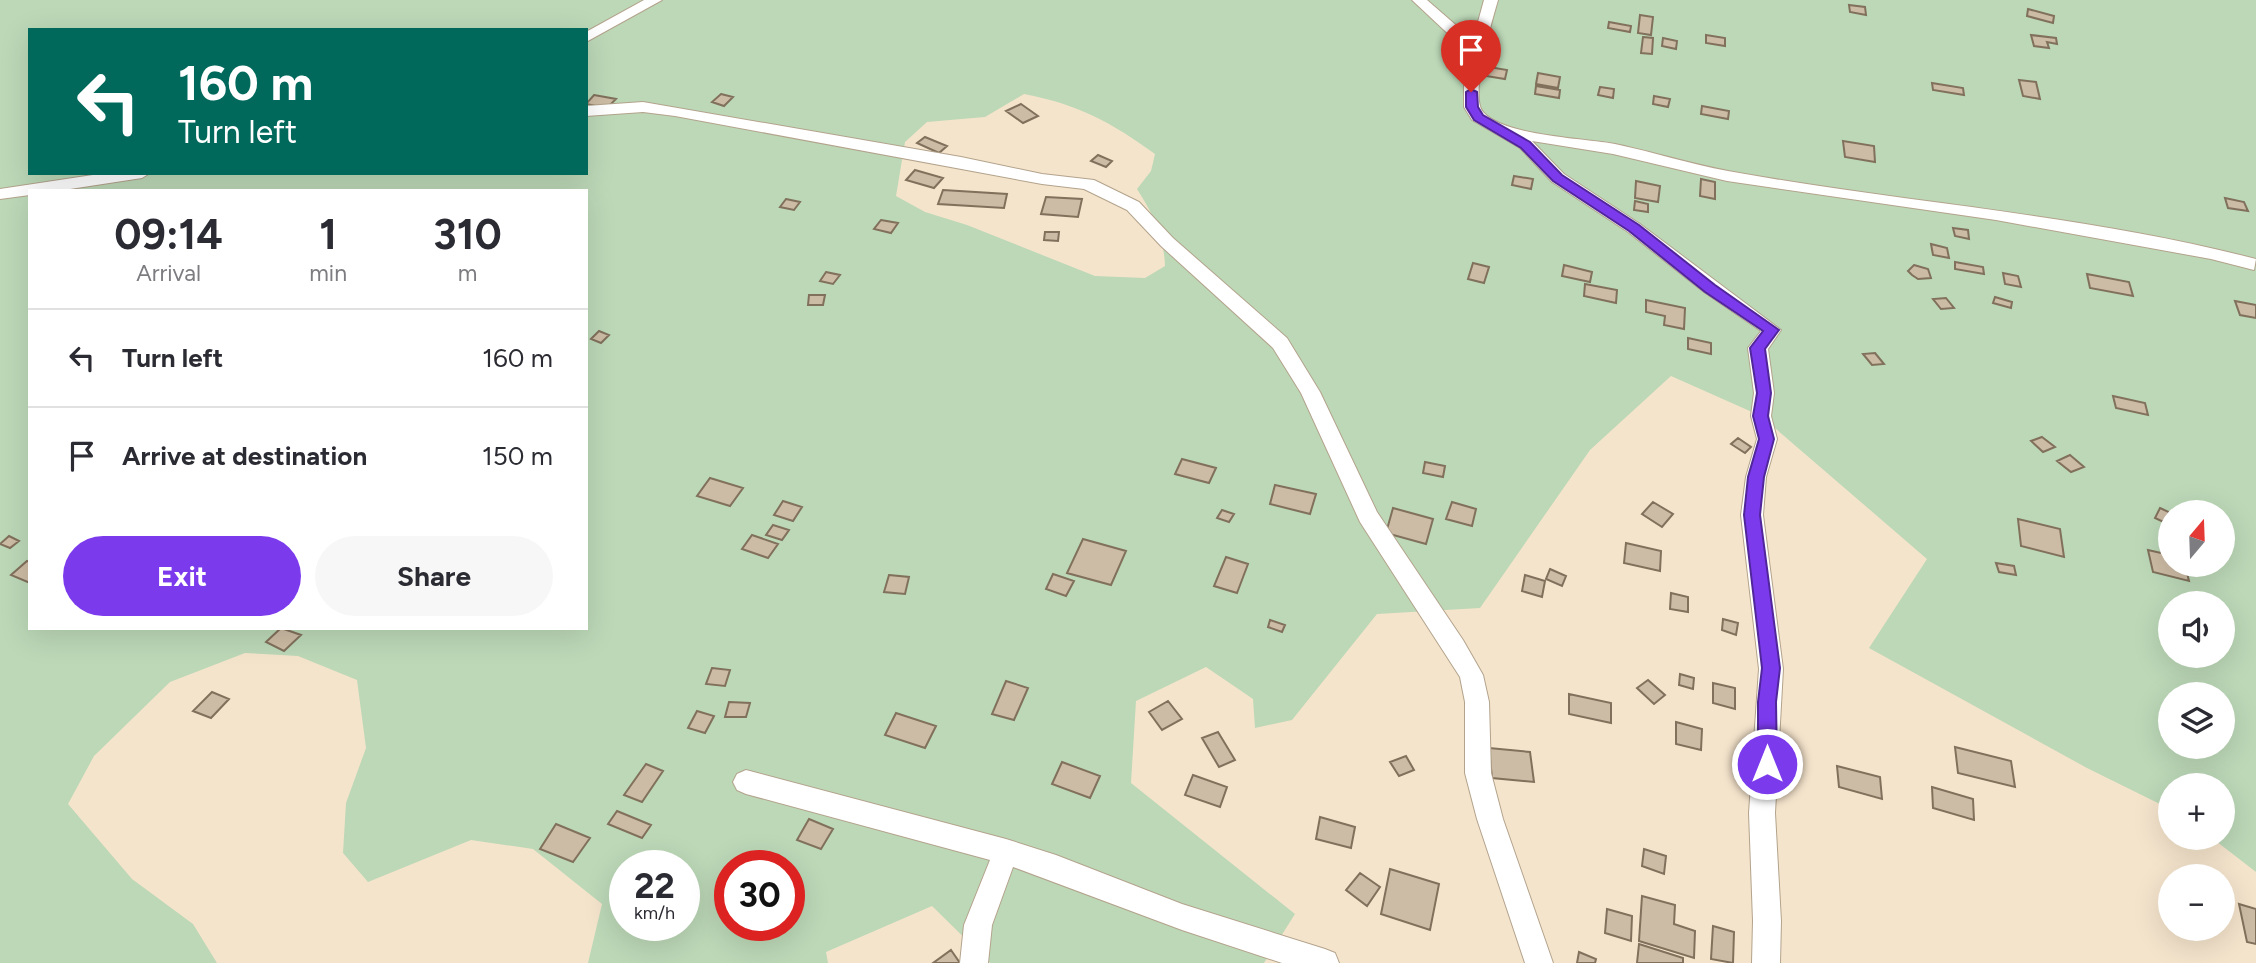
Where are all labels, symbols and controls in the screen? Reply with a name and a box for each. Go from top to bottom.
pin [1441,20,1501,92]
icon: arrive [1452,31,1490,69]
text: 160 m [178,53,313,112]
icon: left [63,56,154,147]
text: Turn left [178,113,297,151]
text: 09:14 [114,209,223,260]
text: 1 [319,209,337,260]
text: 310 [433,209,502,260]
text: Arrival [136,259,201,287]
text: min [309,259,347,287]
text: m [458,259,477,287]
icon: left [63,339,101,377]
text: Turn left [122,342,223,374]
text: 160 m [482,342,553,374]
icon: arrive [63,437,101,475]
text: Arrive at destination [122,440,367,472]
text: 150 m [482,440,553,472]
north arrow [2158,500,2235,578]
map controls [2158,500,2235,941]
button: Exit [63,536,301,616]
button: Share [315,536,553,616]
button: sound [2158,591,2235,668]
button: layers [2158,682,2235,759]
position arrow [1730,727,1804,801]
button: + [2158,773,2235,850]
speed limit sign: 30 [714,850,805,941]
button: − [2158,864,2235,941]
text: 22 [634,865,675,907]
text: km/h [634,902,675,924]

